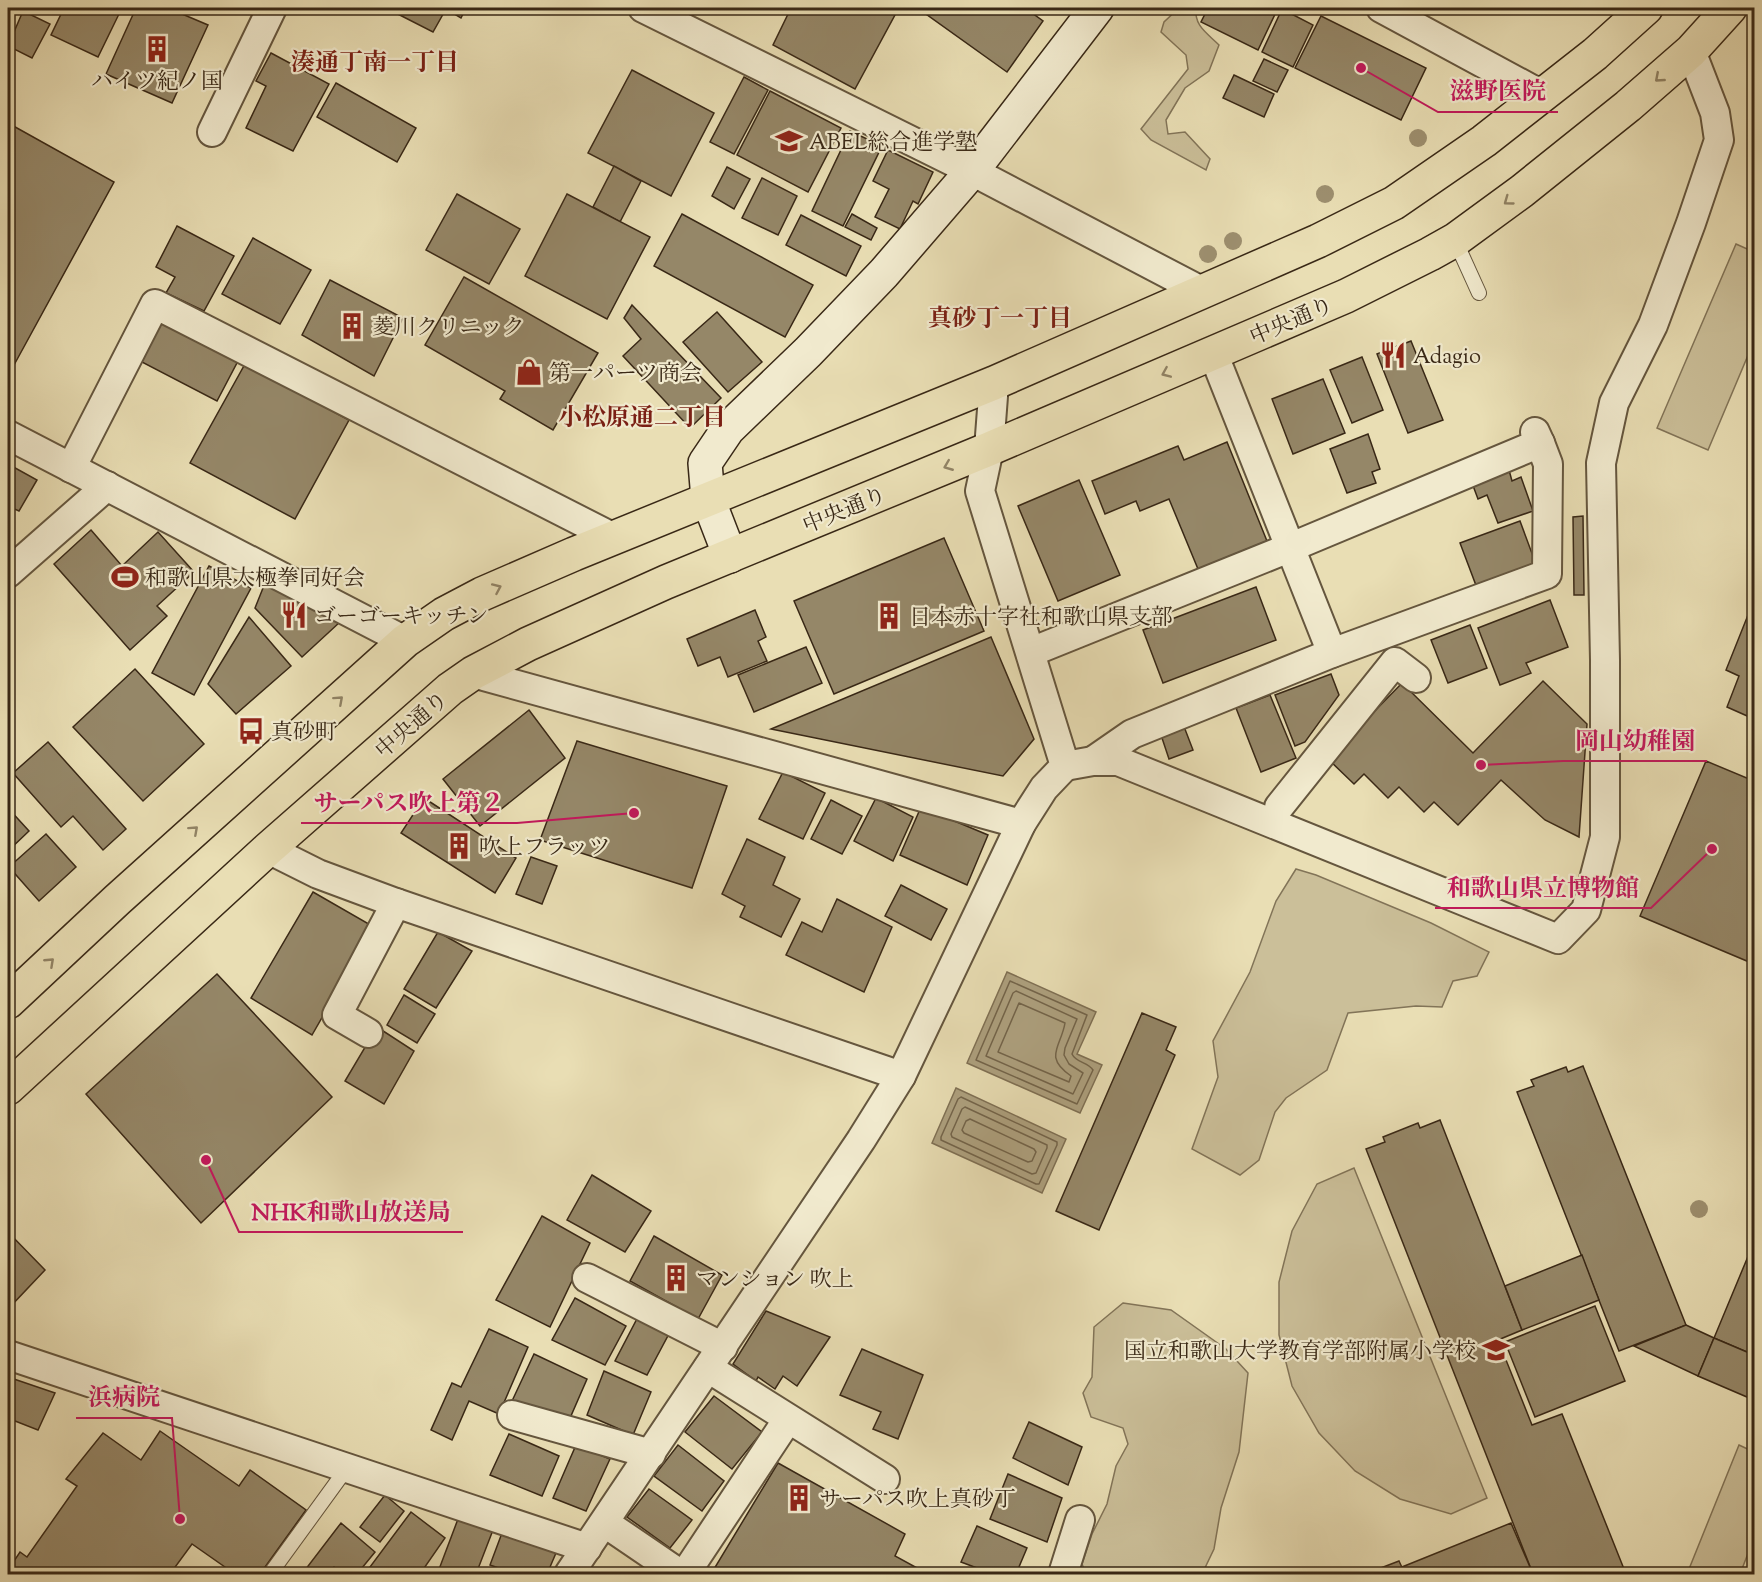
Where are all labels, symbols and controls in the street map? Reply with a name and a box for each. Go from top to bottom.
building icon: ハイツ紀ノ国 [142,34,172,64]
district label: 湊通丁南一丁目 [291,47,459,81]
place label: ハイツ紀ノ国 [91,67,223,99]
callout: 滋野医院 [1438,70,1558,112]
one-way arrow [1656,71,1666,82]
text: 滋野医院 [1450,76,1546,110]
school or university icon: ABEL総合進学塾 [774,126,804,156]
place label: ABEL総合進学塾 [809,128,977,160]
one-way arrow [1504,194,1515,205]
street label: 中央通り [1245,291,1339,355]
district label: 真砂丁一丁目 [928,303,1072,337]
building icon: 菱川クリニック [337,311,367,341]
place label: 菱川クリニック [372,313,525,345]
restaurant icon: Adagio [1378,340,1408,370]
place label: Adagio [1413,342,1481,374]
shop icon: 第一パーツ商会 [514,357,544,387]
place label: 第一パーツ商会 [549,359,702,391]
one-way arrow [1161,366,1172,378]
district label: 小松原通二丁目 [558,402,726,436]
one-way arrow [943,459,954,471]
street label: 中央通り [798,480,892,543]
sports icon: 和歌山県太極拳同好会 [110,562,140,592]
place label: 和歌山県太極拳同好会 [145,564,365,596]
one-way arrow [491,583,502,595]
restaurant icon: ゴーゴーキッチン [279,600,309,630]
building icon: 日本赤十字社和歌山県支部 [874,601,904,631]
place label: ゴーゴーキッチン [314,602,488,634]
place label: 日本赤十字社和歌山県支部 [909,603,1173,635]
street label: 中央通り [369,685,457,767]
one-way arrow [333,696,343,707]
bus stop icon: 真砂町 [236,716,266,746]
place label: 真砂町 [271,718,337,750]
callout: 岡山幼稚園 [1563,719,1707,761]
text: 岡山幼稚園 [1575,726,1695,760]
callout: サーパス吹上第２ [301,781,517,823]
text: サーパス吹上第２ [314,788,504,822]
one-way arrow [188,826,198,837]
building icon: 吹上フラッツ [444,831,474,861]
place label: 吹上フラッツ [479,833,611,865]
callout: 和歌山県立博物館 [1435,866,1651,908]
text: 和歌山県立博物館 [1447,873,1639,907]
one-way arrow [44,958,54,969]
callout: NHK和歌山放送局 [239,1190,463,1232]
text: NHK和歌山放送局 [251,1197,451,1231]
building icon: マンション 吹上 [661,1263,691,1293]
place label: マンション 吹上 [696,1265,854,1297]
school or university icon: 国立和歌山大学教育学部附属小学校 [1481,1335,1511,1365]
place label: 国立和歌山大学教育学部附属小学校 [1124,1337,1476,1369]
callout: 浜病院 [76,1376,172,1418]
text: 浜病院 [88,1382,160,1416]
building icon: サーパス吹上真砂丁 [784,1483,814,1513]
place label: サーパス吹上真砂丁 [819,1485,1016,1517]

